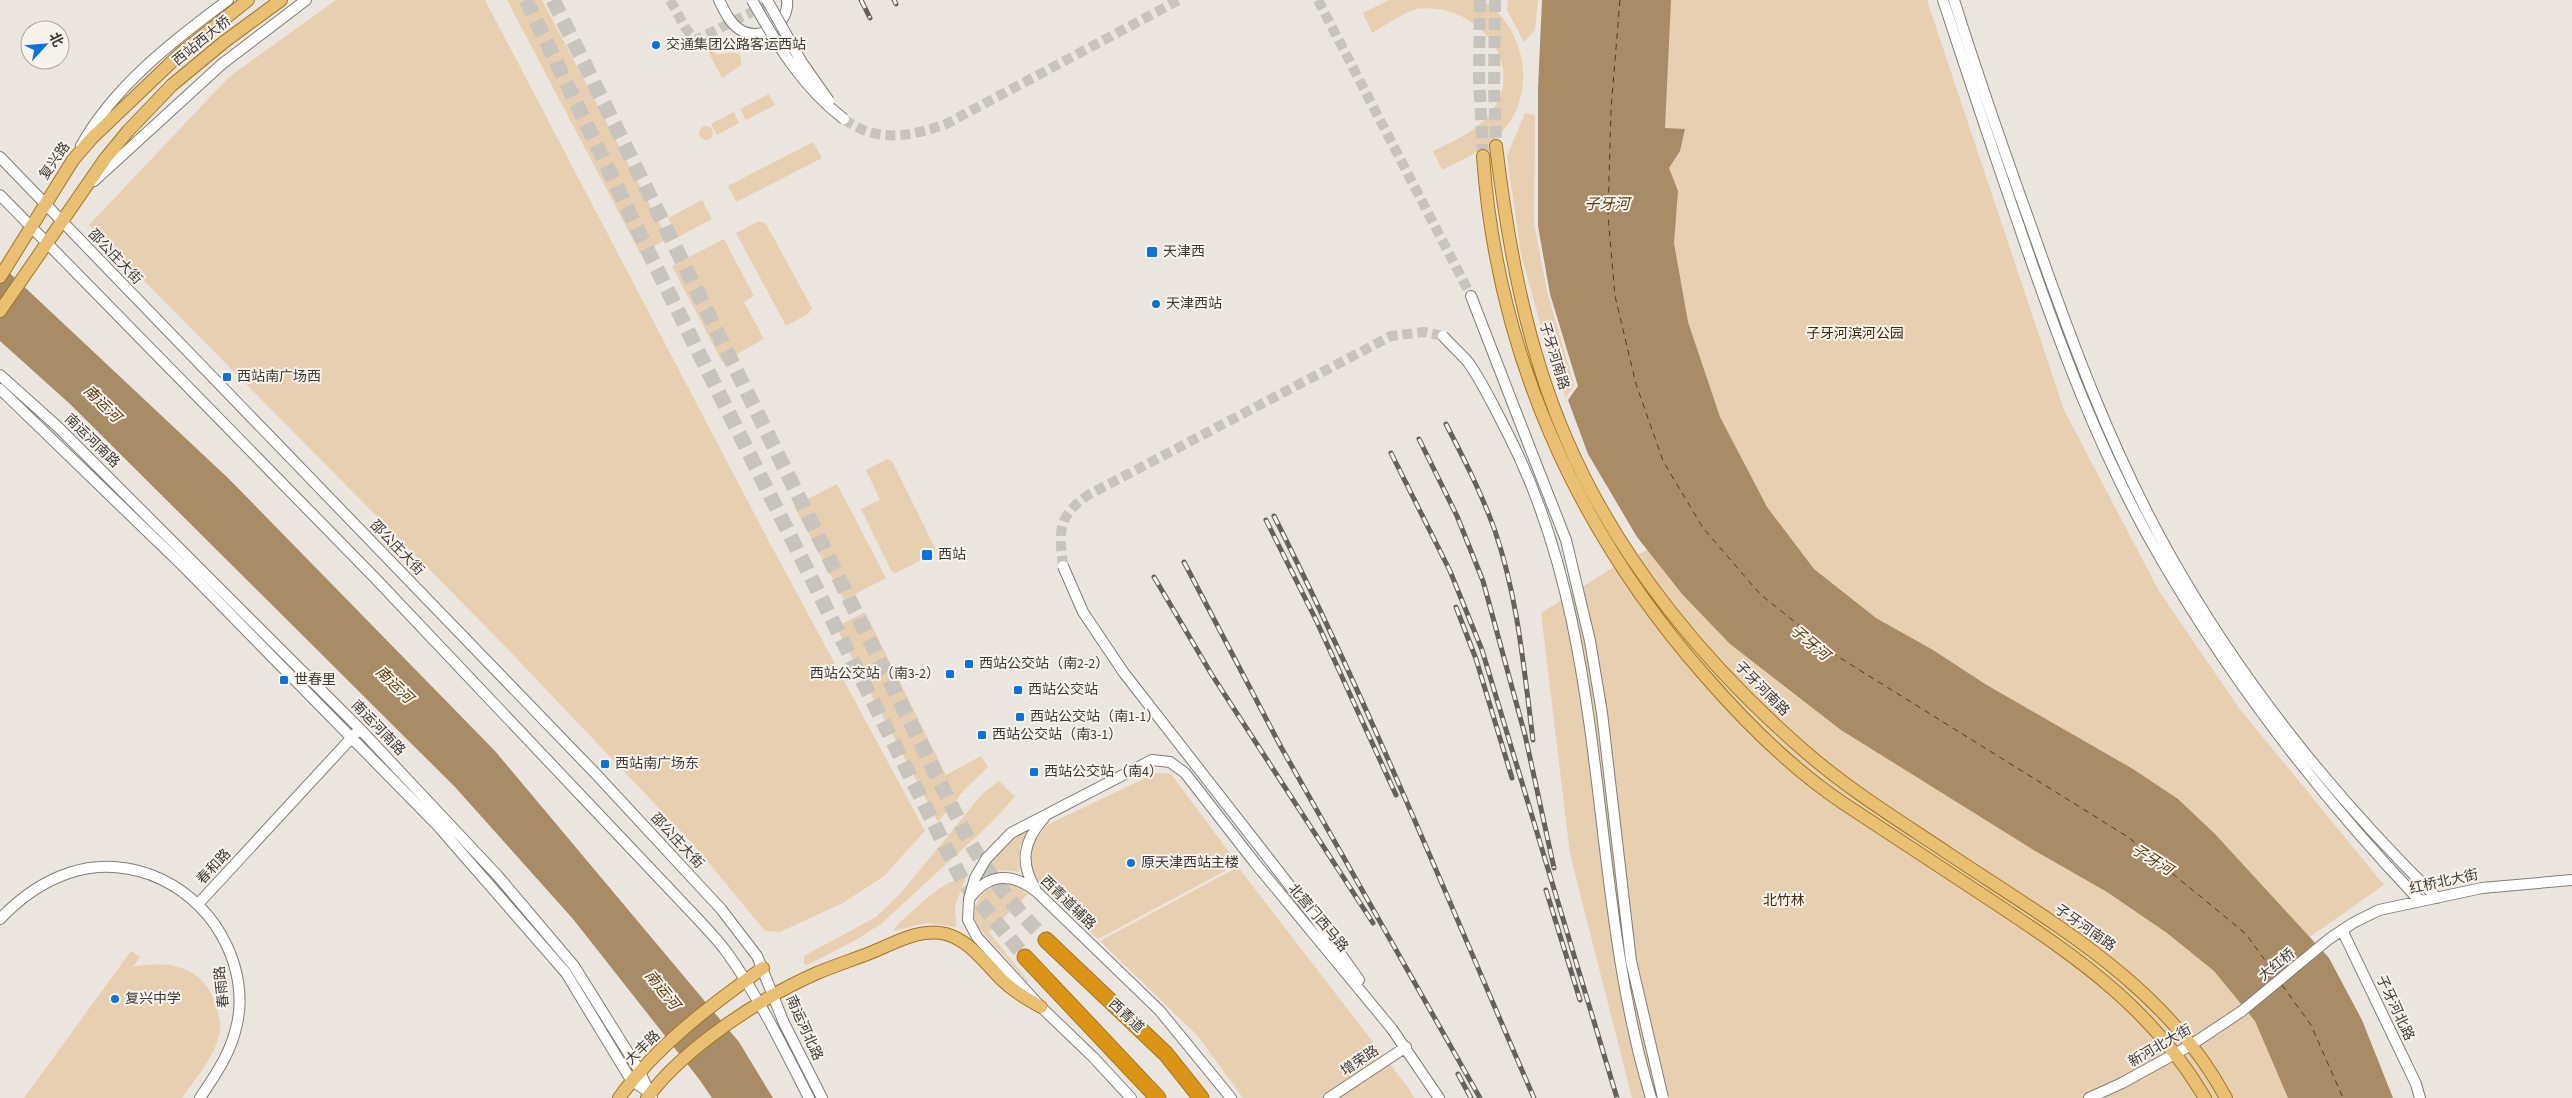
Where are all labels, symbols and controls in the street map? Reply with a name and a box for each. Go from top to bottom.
street label: 西站西大桥 [169,11,235,71]
north arrow [20,20,70,70]
text: 北 [44,29,68,50]
place label: 交通集团公路客运西站 [666,35,806,55]
marker: 交通集团公路客运西站 [650,39,662,51]
street label: 复兴路 [35,138,75,184]
water label: 子牙河 [1584,194,1632,215]
street label: 邵公庄大街 [83,225,147,289]
place label: 天津西 [1163,242,1205,262]
marker: 天津西 [1145,245,1159,259]
place label: 天津西站 [1166,294,1222,314]
marker: 天津西站 [1150,298,1162,310]
street label: 子牙河南路 [1534,320,1574,392]
park label: 子牙河滨河公园 [1806,324,1904,344]
place label: 西站南广场西 [237,367,321,387]
marker: 西站南广场西 [221,371,233,383]
water label: 南运河 [79,381,128,429]
street label: 南运河南路 [60,409,124,473]
street label: 邵公庄大街 [365,516,429,580]
place label: 西站 [938,545,966,565]
marker: 西站 [920,548,934,562]
water label: 子牙河 [1786,620,1836,667]
place label: 西站公交站（南2-2） [979,654,1109,674]
street label: 子牙河南路 [1730,657,1794,721]
marker: 西站公交站（南2-2） [963,658,975,670]
water label: 南运河 [371,662,420,710]
place label: 西站公交站（南3-2） [810,664,940,684]
marker: 西站公交站（南3-2） [944,668,956,680]
place label: 世春里 [294,670,336,690]
marker: 世春里 [278,674,290,686]
place label: 西站公交站 [1028,680,1098,700]
marker: 西站公交站 [1012,684,1024,696]
street label: 南运河南路 [346,696,410,760]
place label: 西站公交站（南1-1） [1030,707,1160,727]
marker: 西站公交站（南1-1） [1014,711,1026,723]
place label: 西站公交站（南3-1） [992,725,1122,745]
marker: 西站公交站（南3-1） [976,729,988,741]
place label: 西站南广场东 [615,754,699,774]
marker: 西站南广场东 [599,758,611,770]
place label: 西站公交站（南4） [1044,762,1163,782]
marker: 西站公交站（南4） [1028,766,1040,778]
street label: 邵公庄大街 [646,809,708,873]
water label: 子牙河 [2127,839,2179,882]
street label: 春和路 [192,845,236,889]
place label: 原天津西站主楼 [1141,853,1239,873]
marker: 原天津西站主楼 [1125,857,1137,869]
street label: 红桥北大街 [2408,865,2480,899]
street label: 西青道辅路 [1036,871,1100,935]
street label: 北营门西马路 [1283,879,1353,957]
park label: 北竹林 [1763,891,1805,911]
street label: 子牙河南路 [2051,900,2119,956]
street label: 大红桥 [2254,944,2300,986]
street label: 春雨路 [210,965,234,1009]
water label: 南运河 [640,966,686,1016]
street label: 子牙河北路 [2371,972,2419,1044]
place label: 复兴中学 [125,989,181,1009]
street label: 南运河北路 [781,992,827,1064]
marker: 复兴中学 [109,993,121,1005]
street label: 西青道 [1104,994,1148,1038]
street label: 新河北大街 [2125,1020,2195,1072]
street label: 大丰路 [621,1026,665,1070]
street label: 增荣路 [1337,1041,1383,1081]

